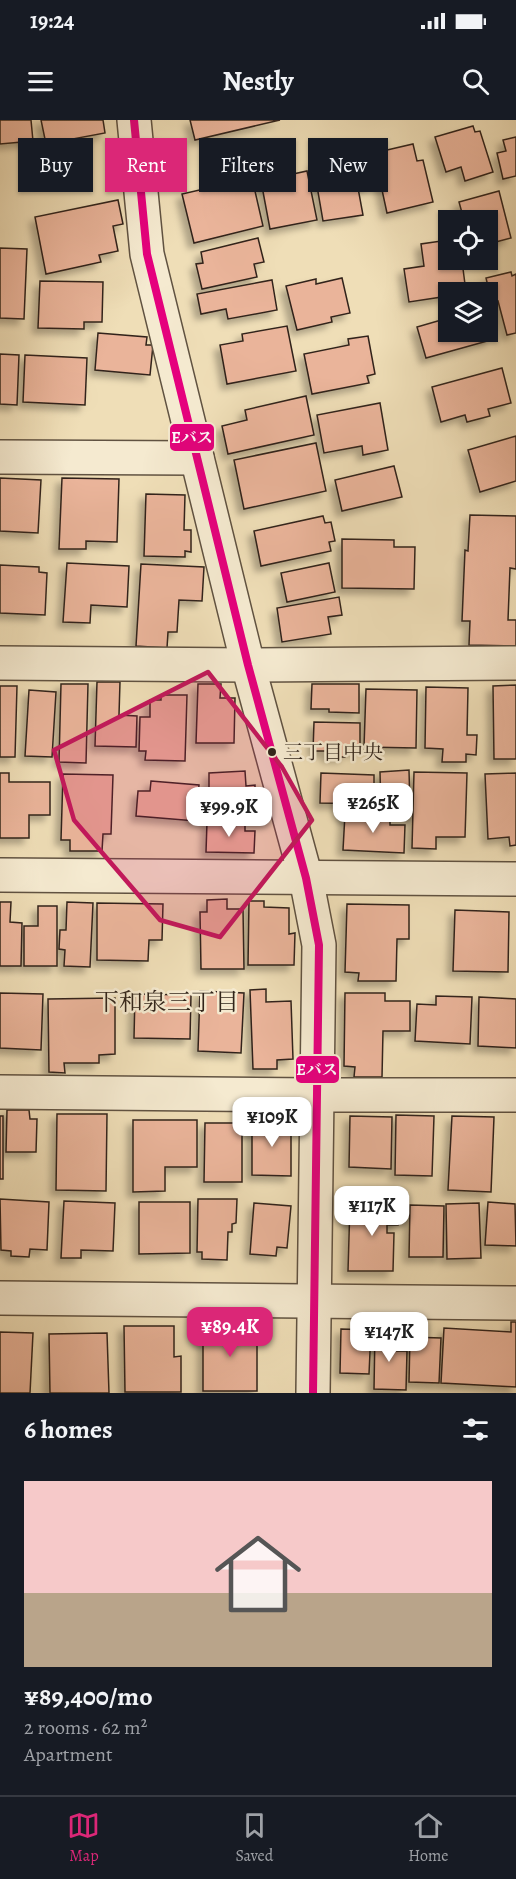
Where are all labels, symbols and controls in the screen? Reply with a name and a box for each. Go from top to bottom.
text: 19:24 [30,6,74,36]
text: Nestly [222,63,294,99]
icon: menu [24,65,57,98]
icon: search [459,65,492,98]
chip: Buy [18,138,93,192]
chip: Rent [105,138,187,192]
chip: Filters [199,138,296,192]
chip: New [308,138,388,192]
map controls [438,210,498,342]
button: locate [438,210,498,270]
button: layers [438,282,498,342]
line badge: Eバス [169,423,215,452]
text: Eバス [171,427,213,449]
place label: 三丁目中央 [283,739,383,766]
marker: 三丁目中央 [266,746,278,758]
pin: ¥265K [331,783,415,834]
pin: ¥99.9K [180,787,278,838]
text: ¥265K [347,789,399,816]
text: ¥99.9K [200,793,258,820]
district label: 下和泉三丁目 [95,986,239,1018]
line badge: Eバス [295,1055,340,1084]
text: Eバス [296,1059,338,1081]
pin: ¥109K [230,1097,314,1148]
text: ¥109K [246,1103,298,1130]
pin: ¥117K [330,1186,414,1237]
text: ¥117K [348,1192,396,1219]
pin: ¥89.4K [181,1307,279,1358]
pin: ¥147K [347,1312,431,1363]
text: ¥89.4K [201,1313,259,1340]
text: ¥147K [364,1318,414,1345]
text: 6 homes [24,1412,113,1447]
icon: filters [459,1413,492,1446]
icon: home [204,1520,312,1628]
text: ¥89,400/mo [24,1679,153,1714]
text: 2 rooms · 62 m² [24,1714,147,1741]
text: Apartment [24,1741,113,1768]
tab: Map [67,1809,100,1867]
tab: Saved [235,1809,273,1867]
tab: Home [408,1809,449,1867]

